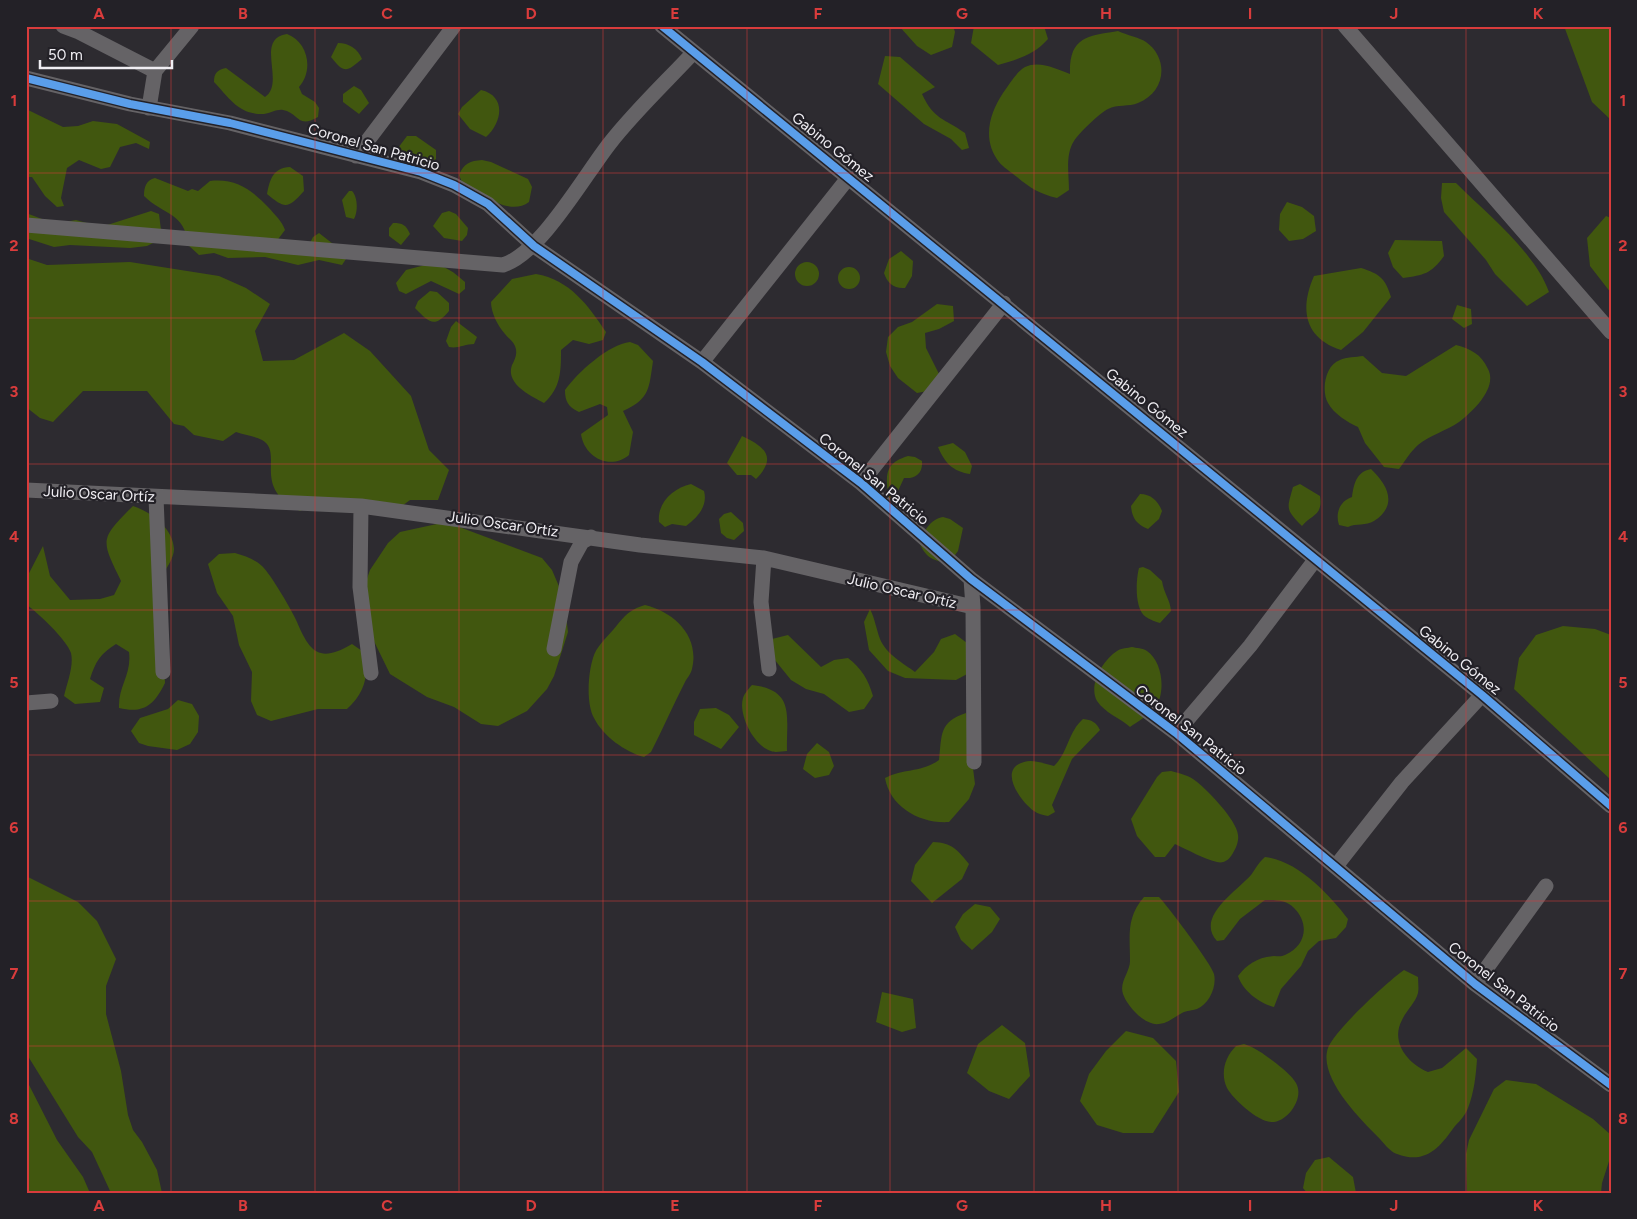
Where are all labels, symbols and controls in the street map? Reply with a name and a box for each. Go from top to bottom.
text: A [93,4,105,23]
text: B [238,4,248,23]
text: C [381,4,393,23]
text: D [525,4,537,23]
text: E [670,4,680,23]
text: F [814,4,823,23]
text: G [956,4,968,23]
text: H [1100,4,1112,23]
text: I [1248,4,1252,23]
text: J [1390,4,1398,23]
text: K [1533,4,1544,23]
scale bar [40,38,172,70]
text: 50 m [48,46,83,64]
text: 1 [11,91,17,110]
text: 1 [1620,91,1626,110]
street label: Gabino Gómez [788,108,878,186]
street label: Coronel San Patricio [306,120,442,175]
text: 2 [9,236,19,255]
text: 2 [1618,236,1628,255]
street label: Gabino Gómez [1102,364,1192,442]
text: 3 [10,382,19,401]
text: 3 [1619,382,1628,401]
street label: Coronel San Patricio [815,429,933,529]
street label: Julio Oscar Ortíz [43,482,155,506]
street label: Julio Oscar Ortíz [446,507,560,541]
text: 4 [9,527,19,546]
text: 4 [1618,527,1628,546]
street label: Julio Oscar Ortíz [846,570,958,612]
street label: Gabino Gómez [1415,621,1505,699]
text: 5 [9,673,19,692]
text: 5 [1618,673,1628,692]
street label: Coronel San Patricio [1132,681,1251,779]
text: 6 [9,818,19,837]
text: 6 [1618,818,1628,837]
street label: Coronel San Patricio [1445,938,1564,1036]
text: 7 [10,964,19,983]
text: 7 [1619,964,1628,983]
text: 8 [9,1109,19,1128]
text: 8 [1618,1109,1628,1128]
text: A [93,1196,105,1215]
text: B [238,1196,248,1215]
text: C [381,1196,393,1215]
text: D [525,1196,537,1215]
text: E [670,1196,680,1215]
text: F [814,1196,823,1215]
text: G [956,1196,968,1215]
text: H [1100,1196,1112,1215]
text: I [1248,1196,1252,1215]
text: J [1390,1196,1398,1215]
text: K [1533,1196,1544,1215]

